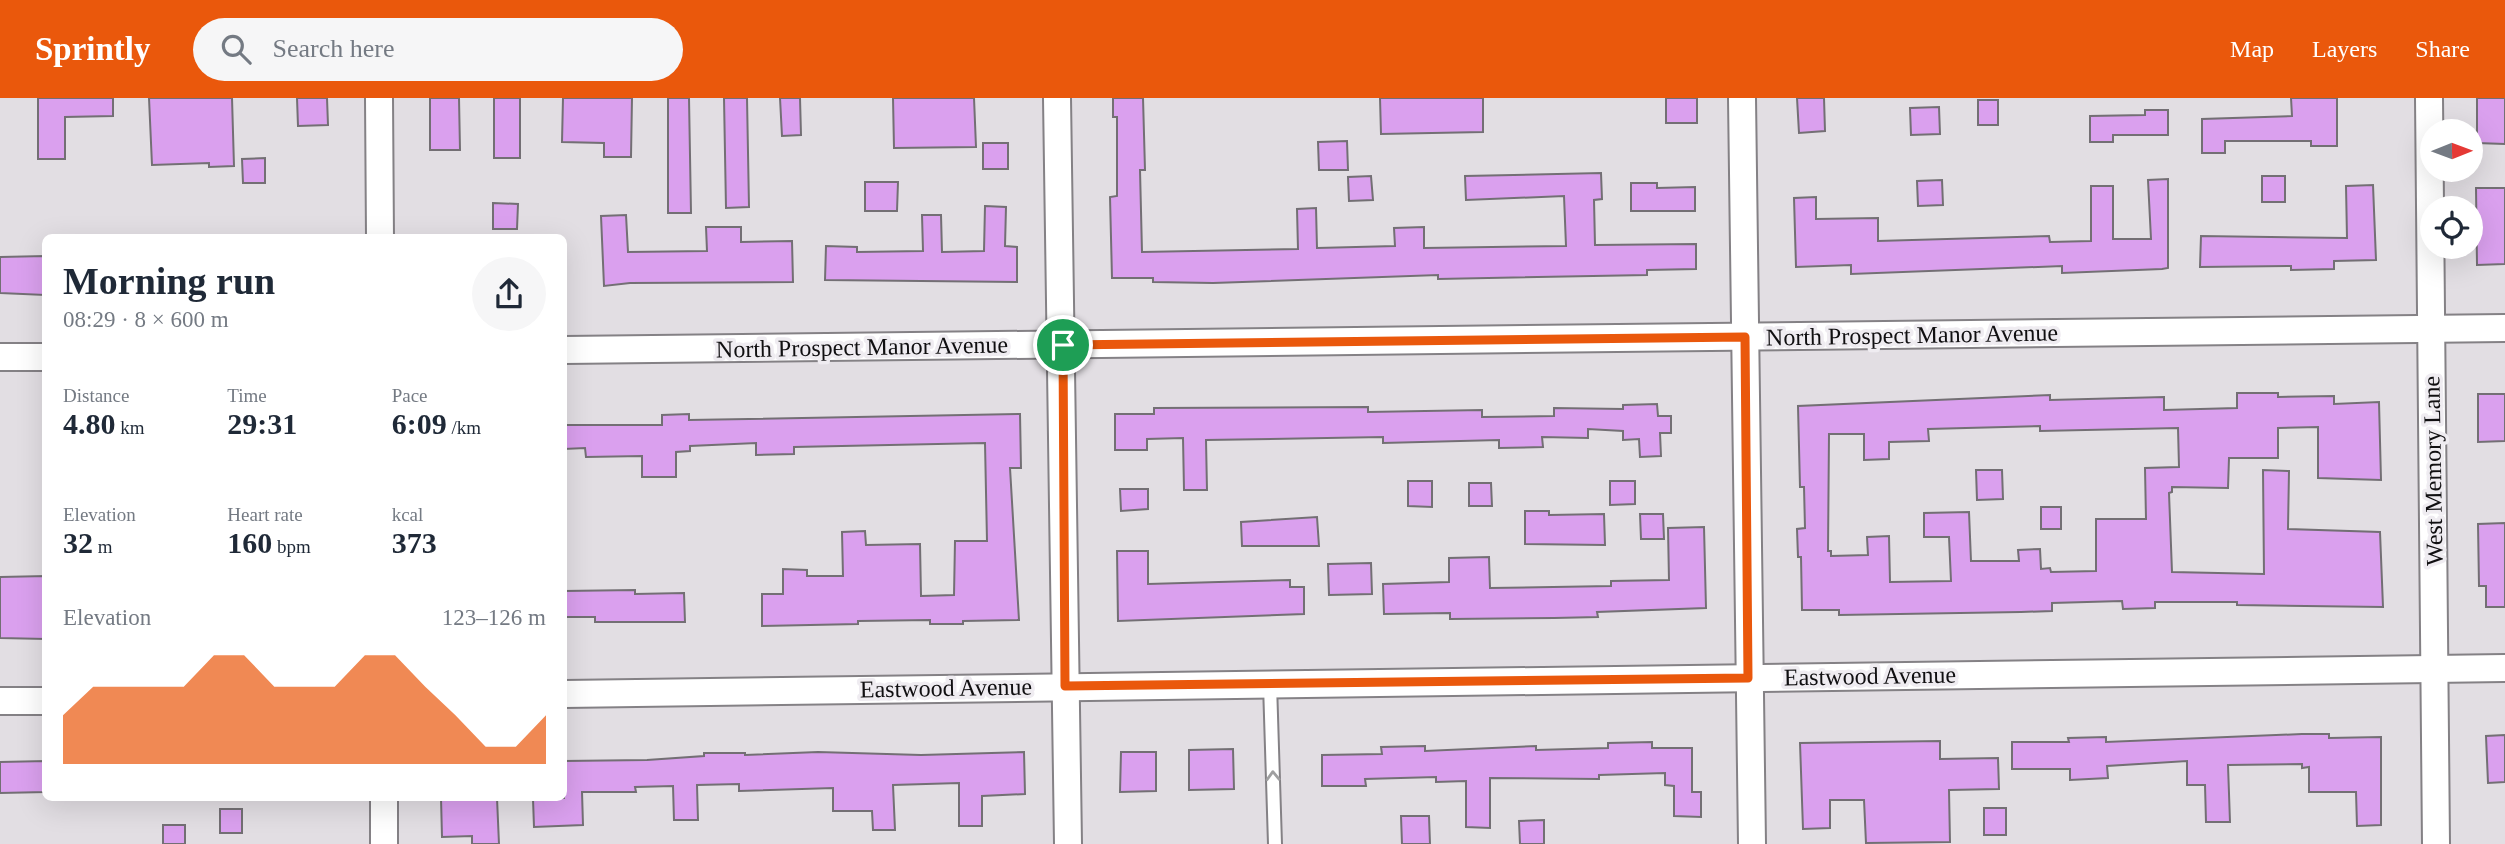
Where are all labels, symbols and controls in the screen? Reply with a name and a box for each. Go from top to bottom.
search box [193,18,683,81]
icon: search [217,30,255,68]
text: Sprintly [35,31,151,67]
text: Search here [273,34,395,63]
text: Map [2230,36,2274,62]
text: Layers [2312,36,2377,62]
text: Share [2415,36,2470,62]
north arrow [2420,119,2483,182]
map controls [2420,119,2483,259]
button: locate [2420,196,2483,259]
button: share [472,257,546,331]
text: Morning run [63,260,275,302]
text: 08:29 · 8 × 600 m [63,307,229,332]
pin [1033,315,1093,375]
street label: North Prospect Manor Avenue [1766,319,2058,351]
icon: arrive [1044,326,1082,364]
street label: North Prospect Manor Avenue [716,331,1008,363]
street label: West Memory Lane [2418,376,2448,566]
text: Distance [63,385,129,406]
text: Time [227,385,267,406]
text: Pace [392,385,428,406]
text: 4.80 [63,407,116,440]
text: 29:31 [227,407,297,440]
text: 6:09 [392,407,447,440]
text: km [116,417,145,438]
text: /km [447,417,481,438]
text: Elevation [63,504,136,525]
text: Heart rate [227,504,303,525]
text: kcal [392,504,423,525]
text: 32 [63,526,93,559]
text: 160 [227,526,272,559]
text: 373 [392,526,437,559]
text: m [93,536,113,557]
text: bpm [272,536,311,557]
text: Elevation [63,605,151,630]
text: 123–126 m [442,605,546,630]
street label: Eastwood Avenue [1784,661,1956,691]
street label: Eastwood Avenue [860,673,1032,703]
one-way arrow [1265,770,1280,781]

